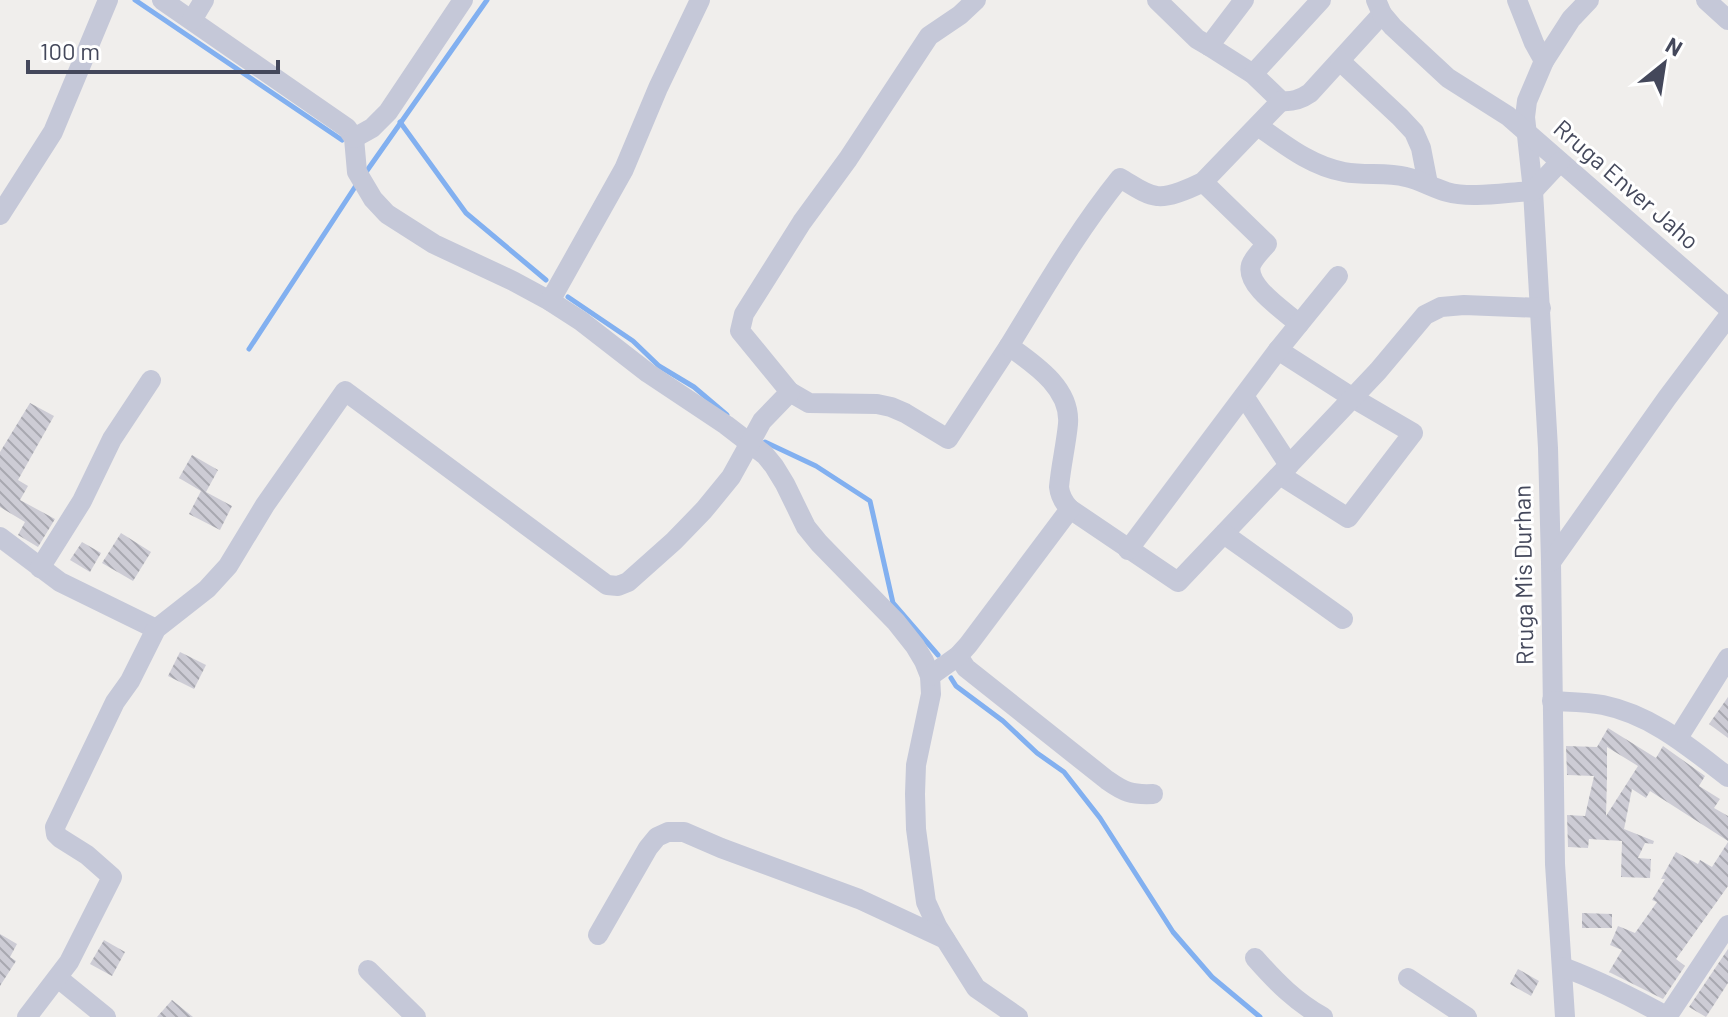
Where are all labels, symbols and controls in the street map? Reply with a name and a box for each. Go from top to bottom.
scale bar [28,24,278,74]
north arrow [1624,24,1704,104]
text: N [1662,31,1687,61]
text: 100 m [40,36,100,65]
street label: Rruga Enver Jaho [1549,113,1705,255]
street label: Rruga Mis Durhan [1506,485,1539,665]

